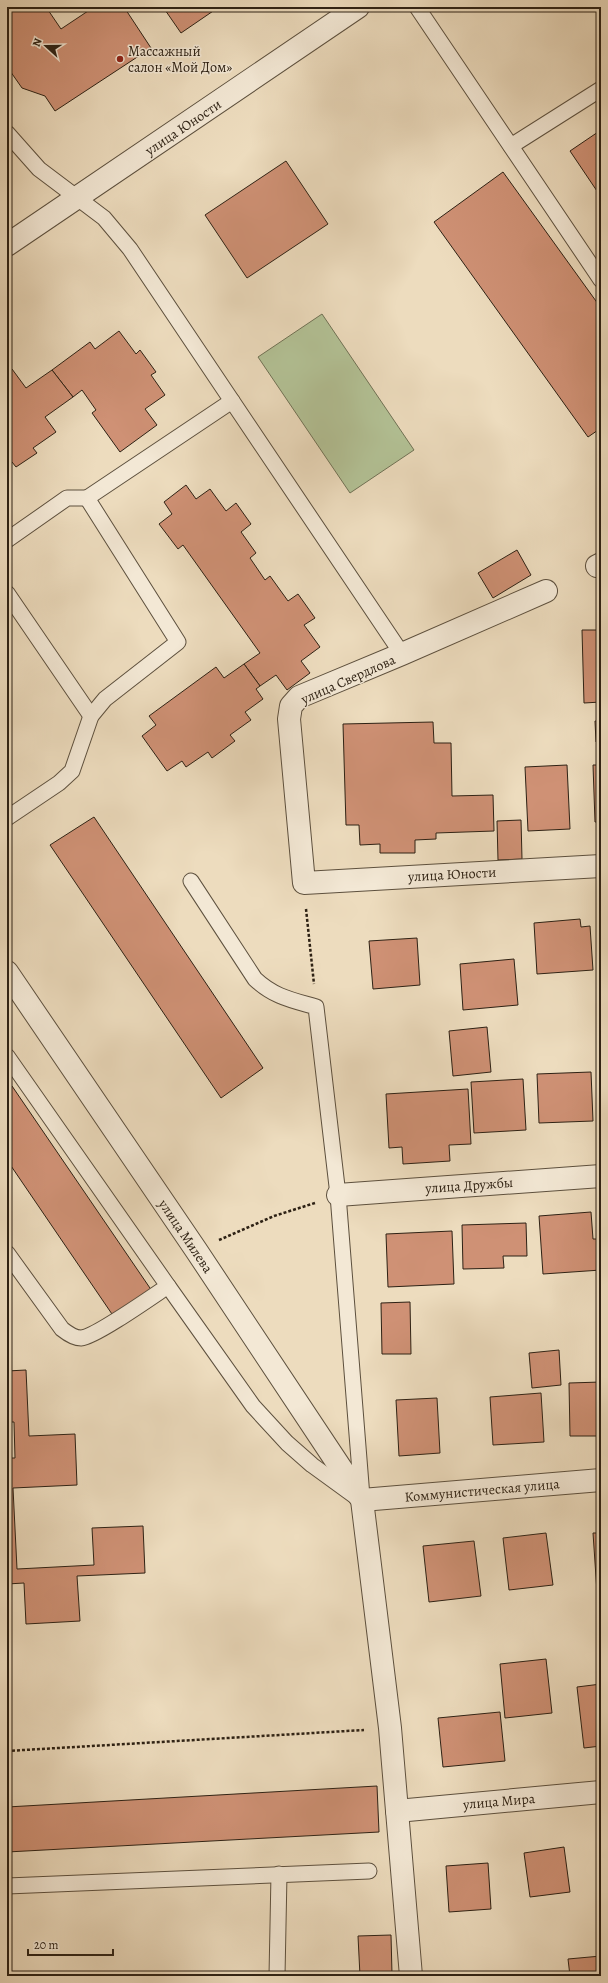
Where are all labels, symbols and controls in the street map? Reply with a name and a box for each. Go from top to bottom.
north arrow [26,26,66,66]
text: N [29,36,46,49]
place label: Массажный салон «Мой Дом» [128,42,232,77]
marker: Массажный салон «Мой Дом» [115,54,125,64]
street label: улица Юности [141,95,225,161]
street label: улица Свердлова [297,650,399,709]
street label: улица Юности [406,863,497,886]
street label: улица Дружбы [423,1173,514,1198]
street label: улица Милева [153,1195,217,1277]
street label: Коммунистическая улица [404,1474,561,1507]
street label: улица Мира [461,1789,536,1814]
scale bar [28,1931,113,1957]
text: 20 m [34,1937,58,1953]

